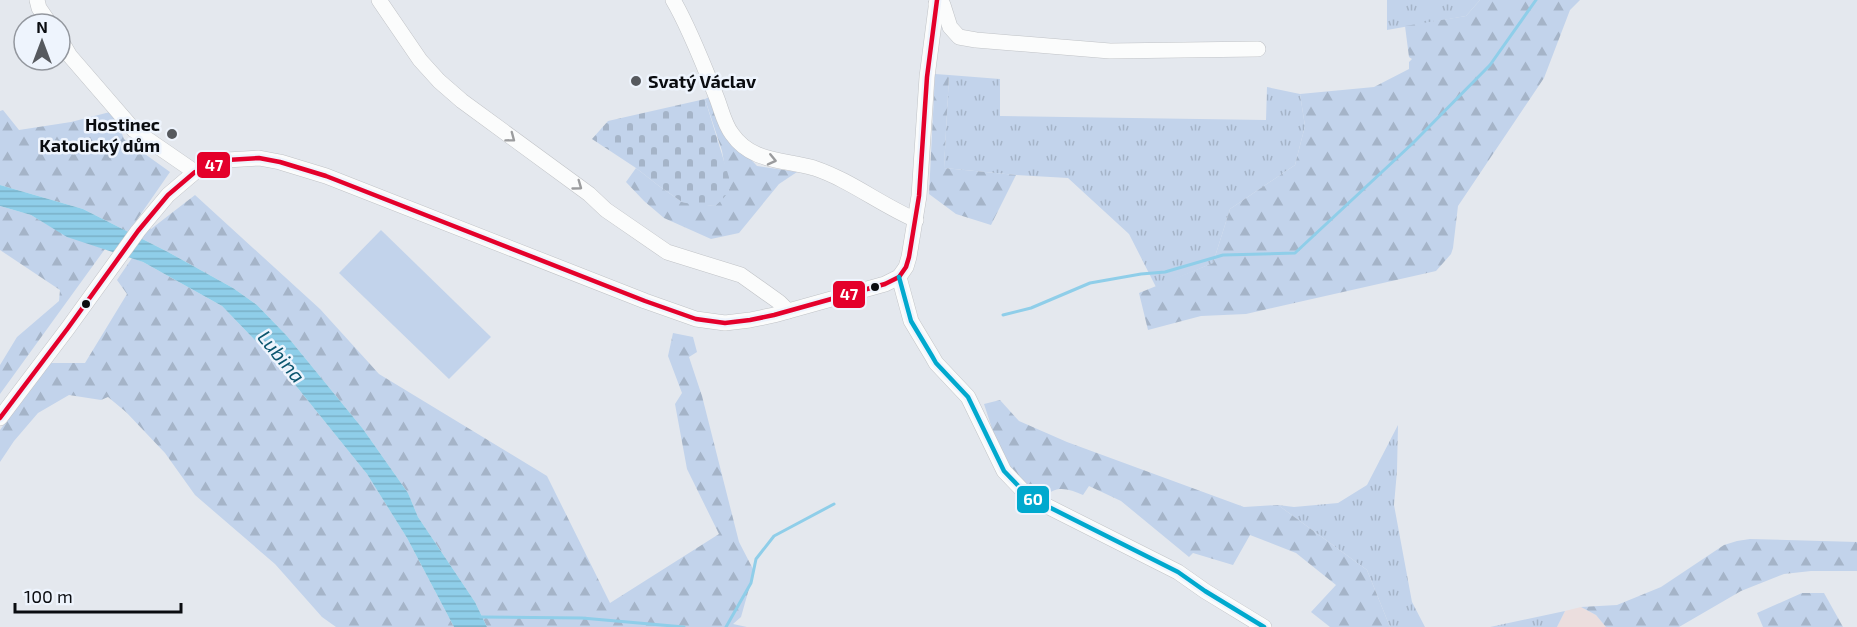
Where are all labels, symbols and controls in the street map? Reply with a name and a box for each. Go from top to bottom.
north arrow [12,12,72,72]
text: N [36,17,48,36]
place label: Svatý Václav [648,70,757,92]
marker: Svatý Václav [629,74,643,88]
place label: Hostinec Katolický dům [39,113,160,156]
marker: Hostinec Katolický dům [165,127,179,141]
one-way arrow [505,131,516,142]
line badge: 47 [196,151,231,179]
one-way arrow [767,152,777,165]
text: 47 [205,155,224,174]
one-way arrow [571,179,582,190]
line badge: 47 [832,280,866,309]
unlabelled marker [869,281,881,293]
text: 47 [840,284,859,303]
unlabelled marker [80,298,92,310]
water label: Lubina [253,325,311,387]
line badge: 60 [1016,485,1050,514]
text: 60 [1023,489,1043,508]
scale bar [15,576,182,614]
text: 100 m [24,585,73,607]

